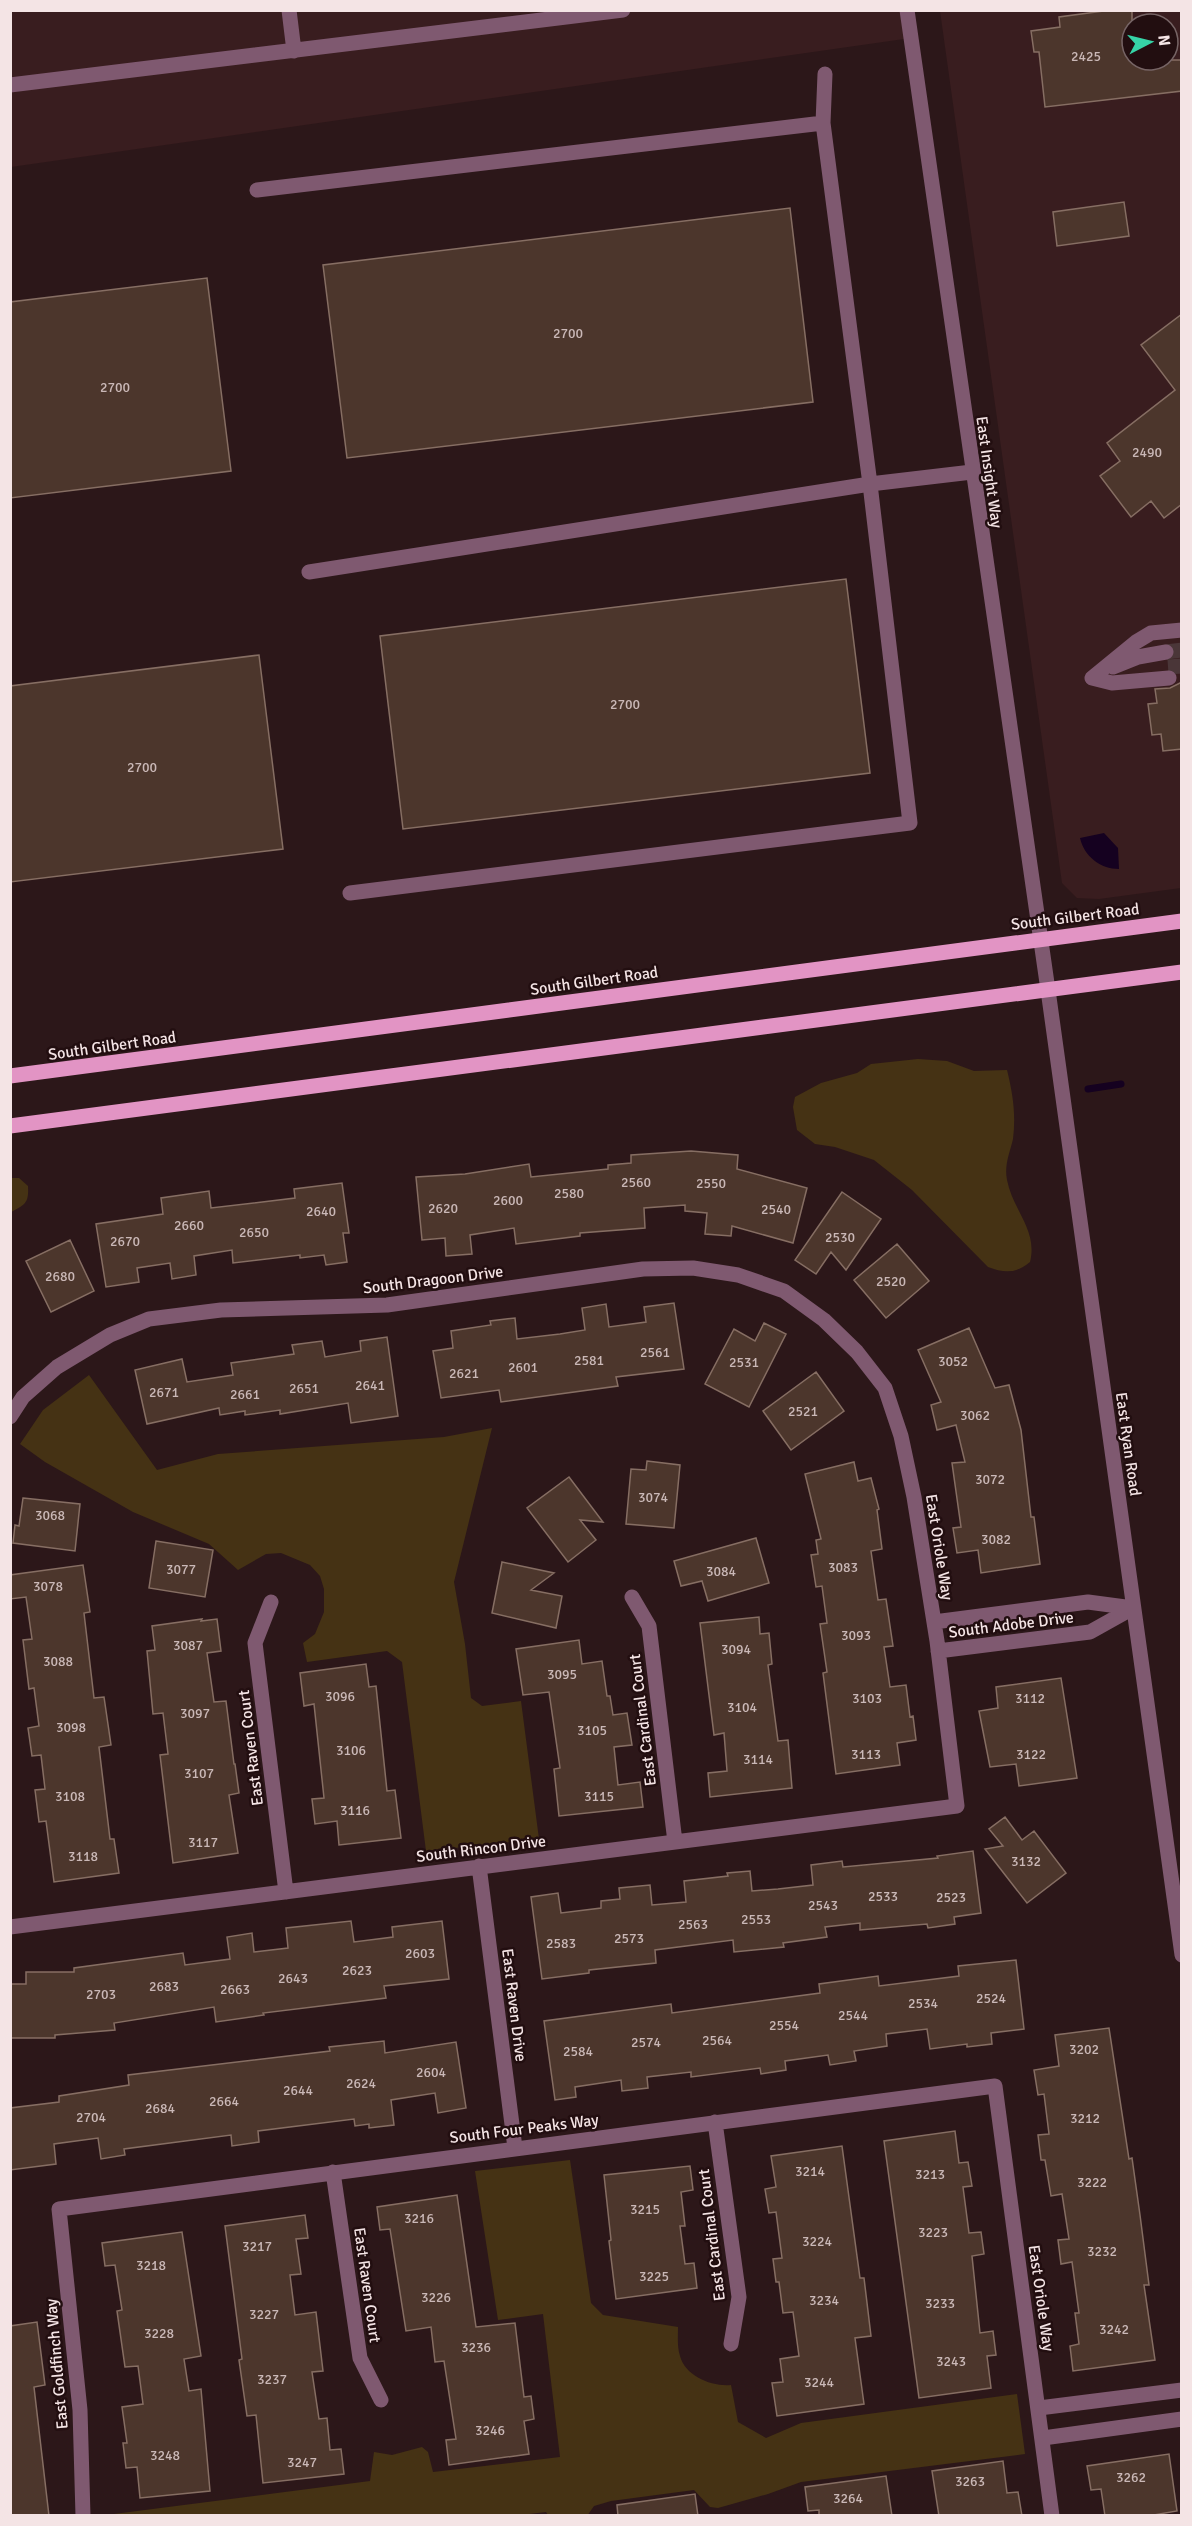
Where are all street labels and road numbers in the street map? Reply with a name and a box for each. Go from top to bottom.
street label: East Insight Way [971,415,1007,530]
street label: South Gilbert Road [1010,899,1140,935]
street label: South Gilbert Road [529,962,659,1000]
street label: South Gilbert Road [47,1027,177,1065]
street label: South Dragoon Drive [362,1261,504,1299]
street label: East Ryan Road [1111,1391,1145,1497]
street label: East Oriole Way [921,1493,957,1602]
street label: South Adobe Drive [947,1607,1075,1643]
street label: East Cardinal Court [625,1652,661,1787]
street label: East Raven Court [234,1689,268,1807]
street label: South Rincon Drive [415,1831,547,1867]
street label: East Raven Drive [497,1948,531,2063]
street label: South Four Peaks Way [449,2110,600,2148]
street label: East Cardinal Court [694,2167,730,2302]
street label: East Raven Court [349,2226,385,2344]
street label: East Oriole Way [1024,2244,1058,2353]
street label: East Goldfinch Way [41,2297,73,2430]

